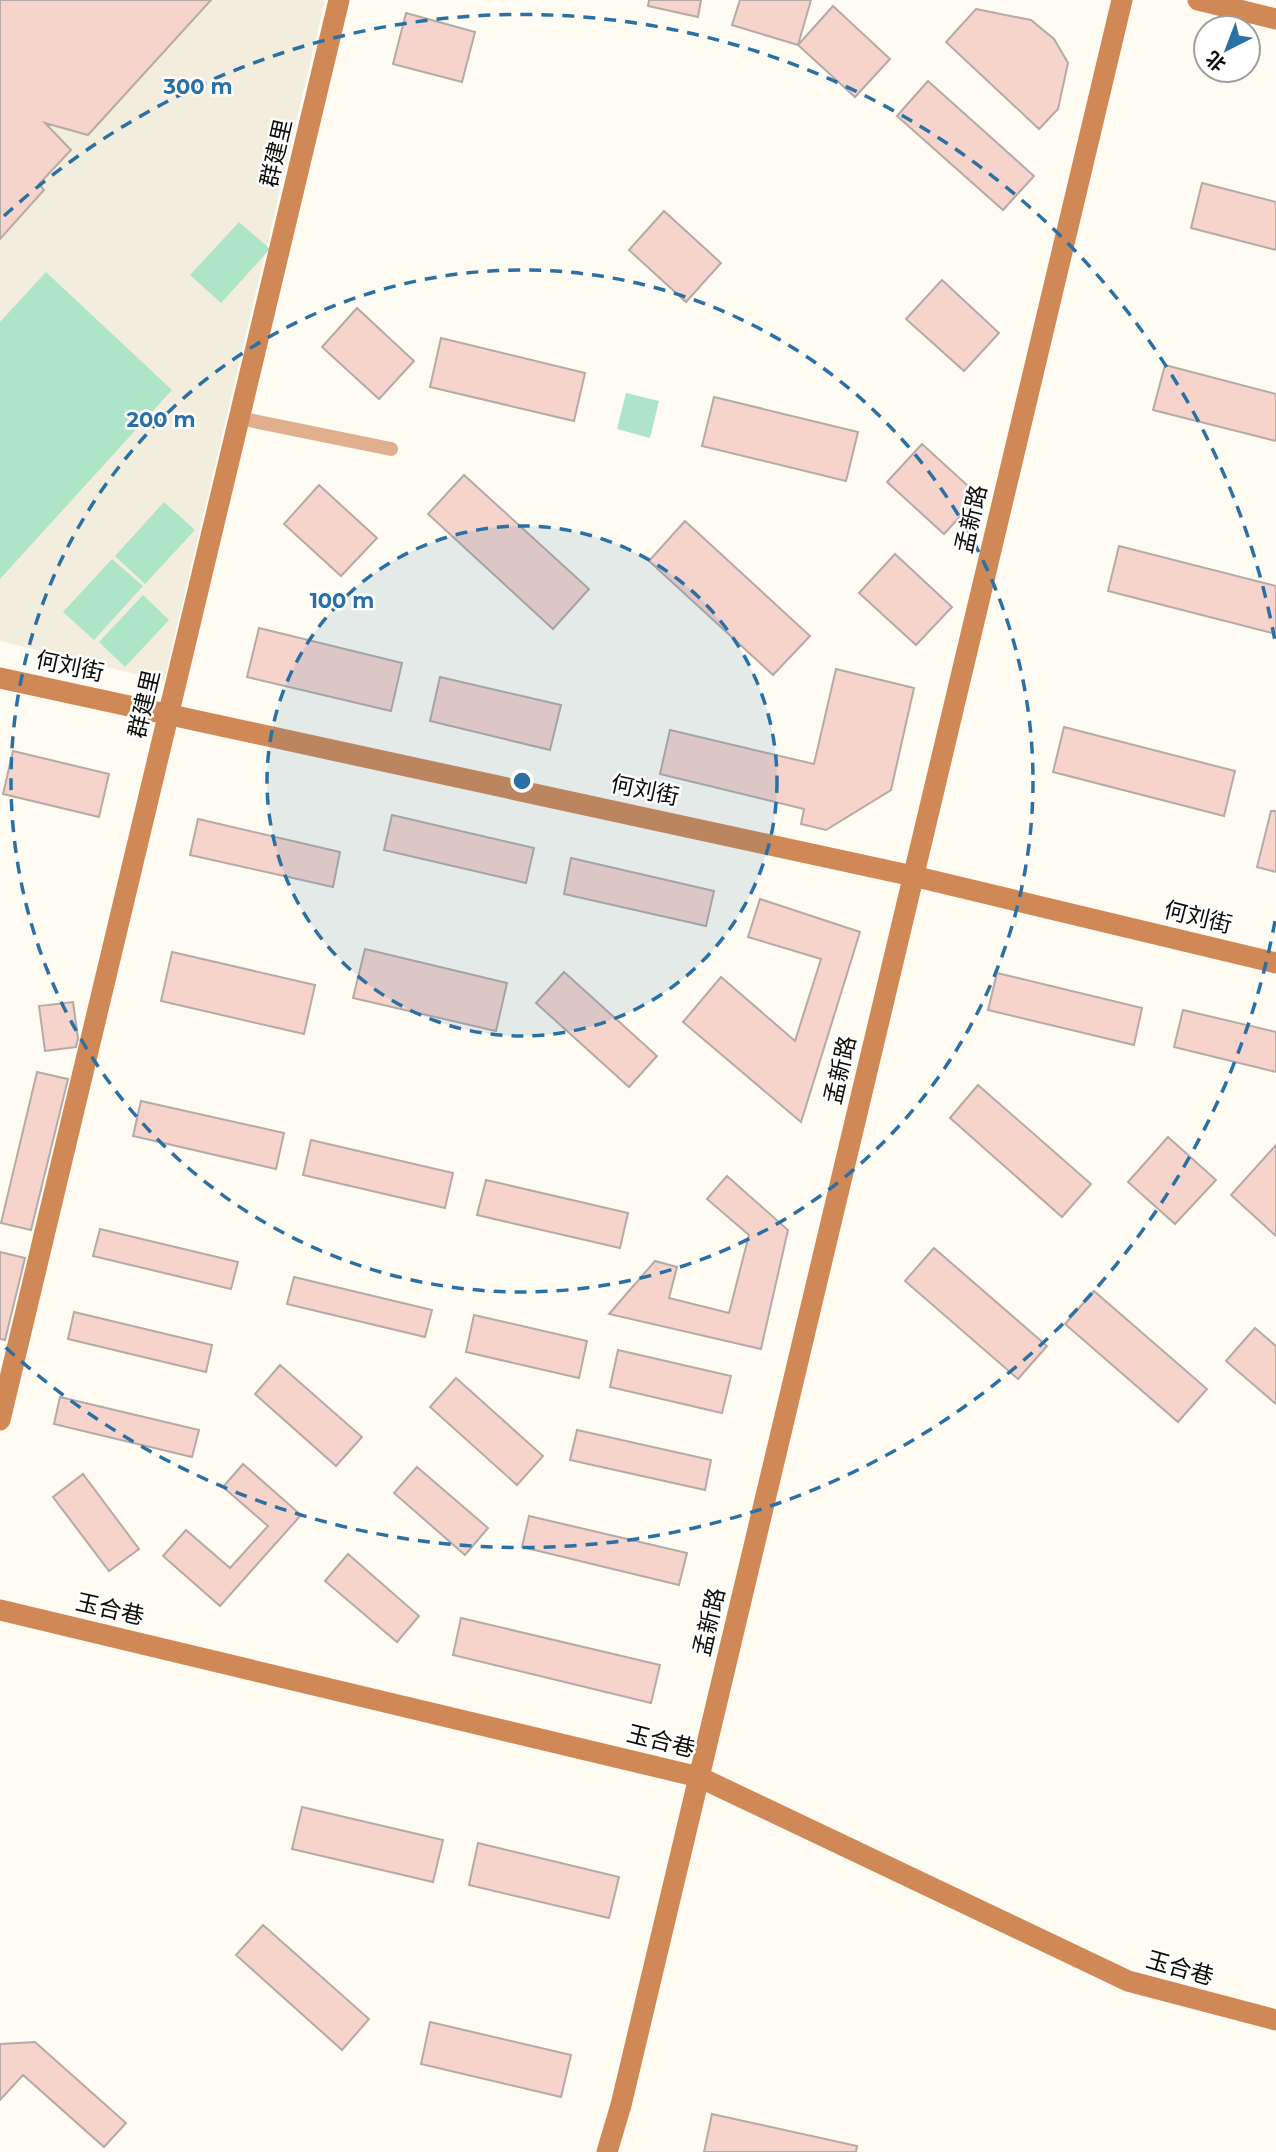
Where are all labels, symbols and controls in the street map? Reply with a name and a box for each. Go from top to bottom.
north arrow [1192,14,1262,84]
text: 北 [1201,46,1231,76]
text: 300 m [163,74,232,99]
street label: 群建里 [255,116,297,190]
text: 200 m [127,407,195,432]
street label: 孟新路 [950,482,992,556]
text: 100 m [310,588,374,613]
street label: 何刘街 [33,645,107,687]
street label: 群建里 [123,667,165,741]
centre of rings [510,769,534,793]
street label: 何刘街 [608,769,682,811]
street label: 何刘街 [1161,895,1235,939]
street label: 孟新路 [819,1033,861,1107]
street label: 孟新路 [688,1585,730,1659]
street label: 玉合巷 [73,1588,147,1630]
street label: 玉合巷 [624,1719,698,1763]
street label: 玉合巷 [1143,1945,1217,1991]

